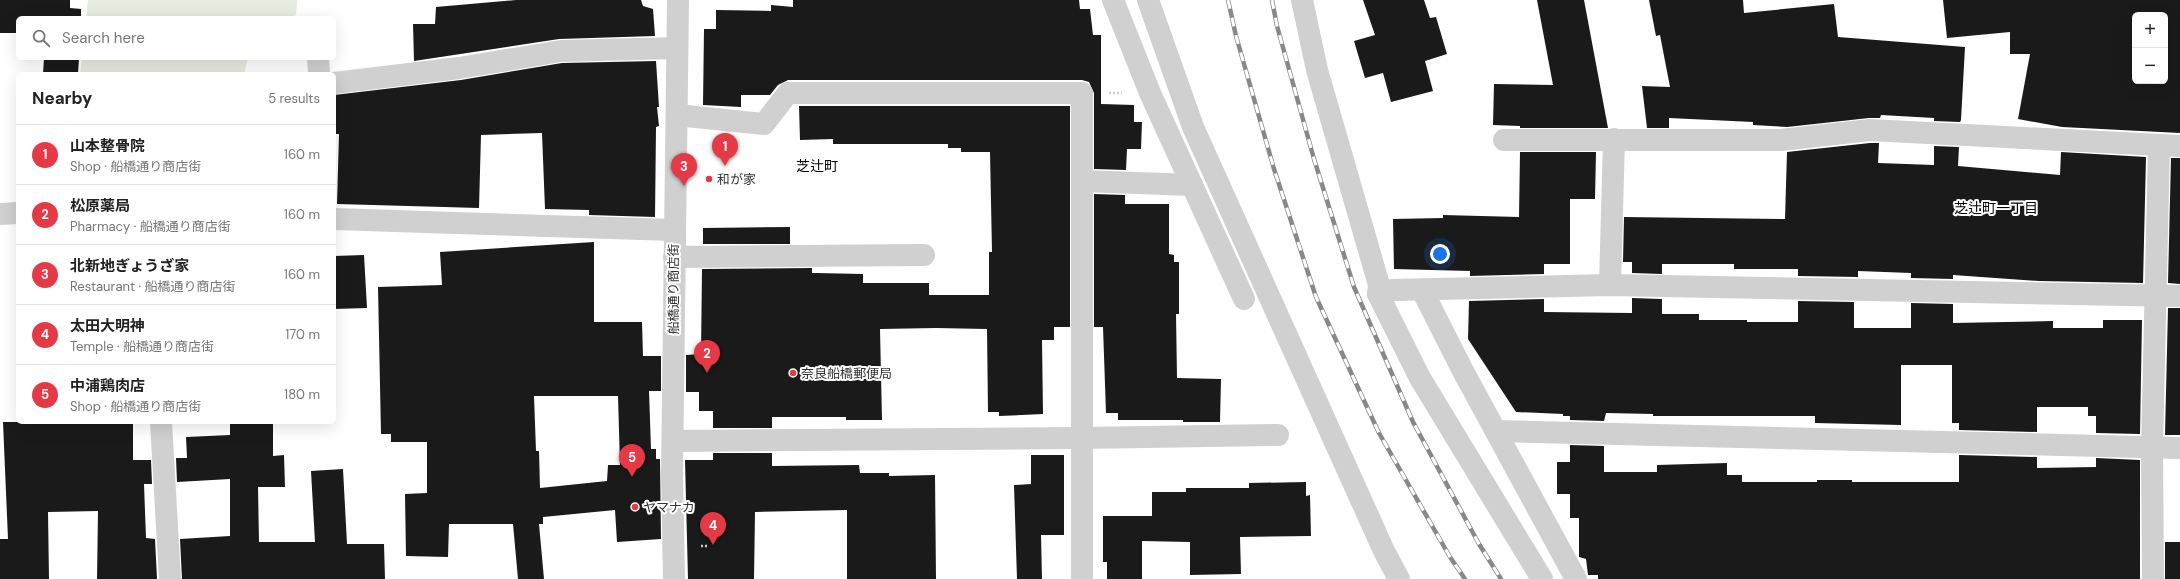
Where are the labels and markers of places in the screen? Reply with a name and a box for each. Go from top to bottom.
pin: 1 [712,133,738,166]
pin: 3 [671,153,697,186]
place label: 和が家 [717,171,756,188]
marker: 和が家 [704,174,714,184]
pin: 2 [694,340,720,373]
place label: 奈良船橋郵便局 [801,365,892,382]
marker: 奈良船橋郵便局 [788,368,798,378]
pin: 5 [619,444,645,477]
place label: ヤマナカ [643,499,695,516]
marker: ヤマナカ [630,502,640,512]
pin: 4 [700,512,726,545]

